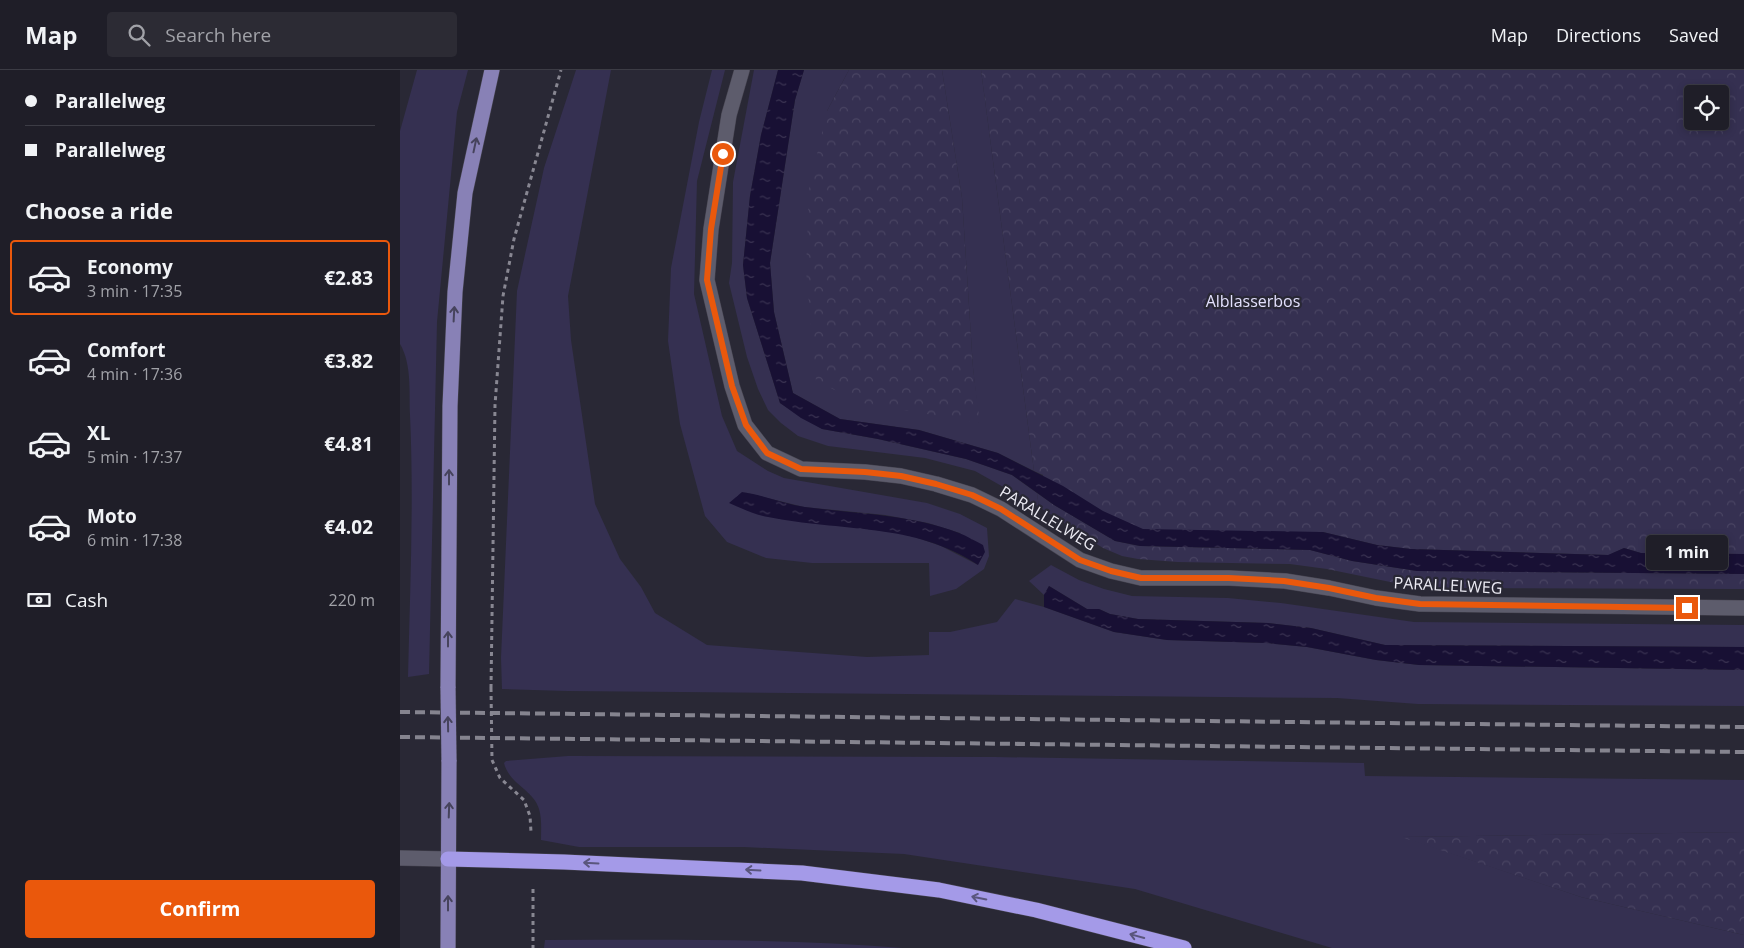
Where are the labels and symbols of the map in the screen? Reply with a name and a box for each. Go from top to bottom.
one-way arrow [471,138,480,154]
route start [712,143,734,165]
park label: Alblasserbos [1206,290,1300,312]
one-way arrow [450,307,459,323]
one-way arrow [444,469,454,486]
street label: PARALLELWEG [996,481,1100,555]
callout: 1 min [1646,536,1728,570]
street label: PARALLELWEG [1393,571,1503,599]
route end [1676,597,1698,619]
one-way arrow [443,632,453,648]
one-way arrow [444,716,453,732]
one-way arrow [445,802,454,818]
one-way arrow [583,859,599,868]
one-way arrow [745,866,761,875]
one-way arrow [971,893,987,902]
one-way arrow [443,896,453,912]
one-way arrow [1129,930,1145,940]

